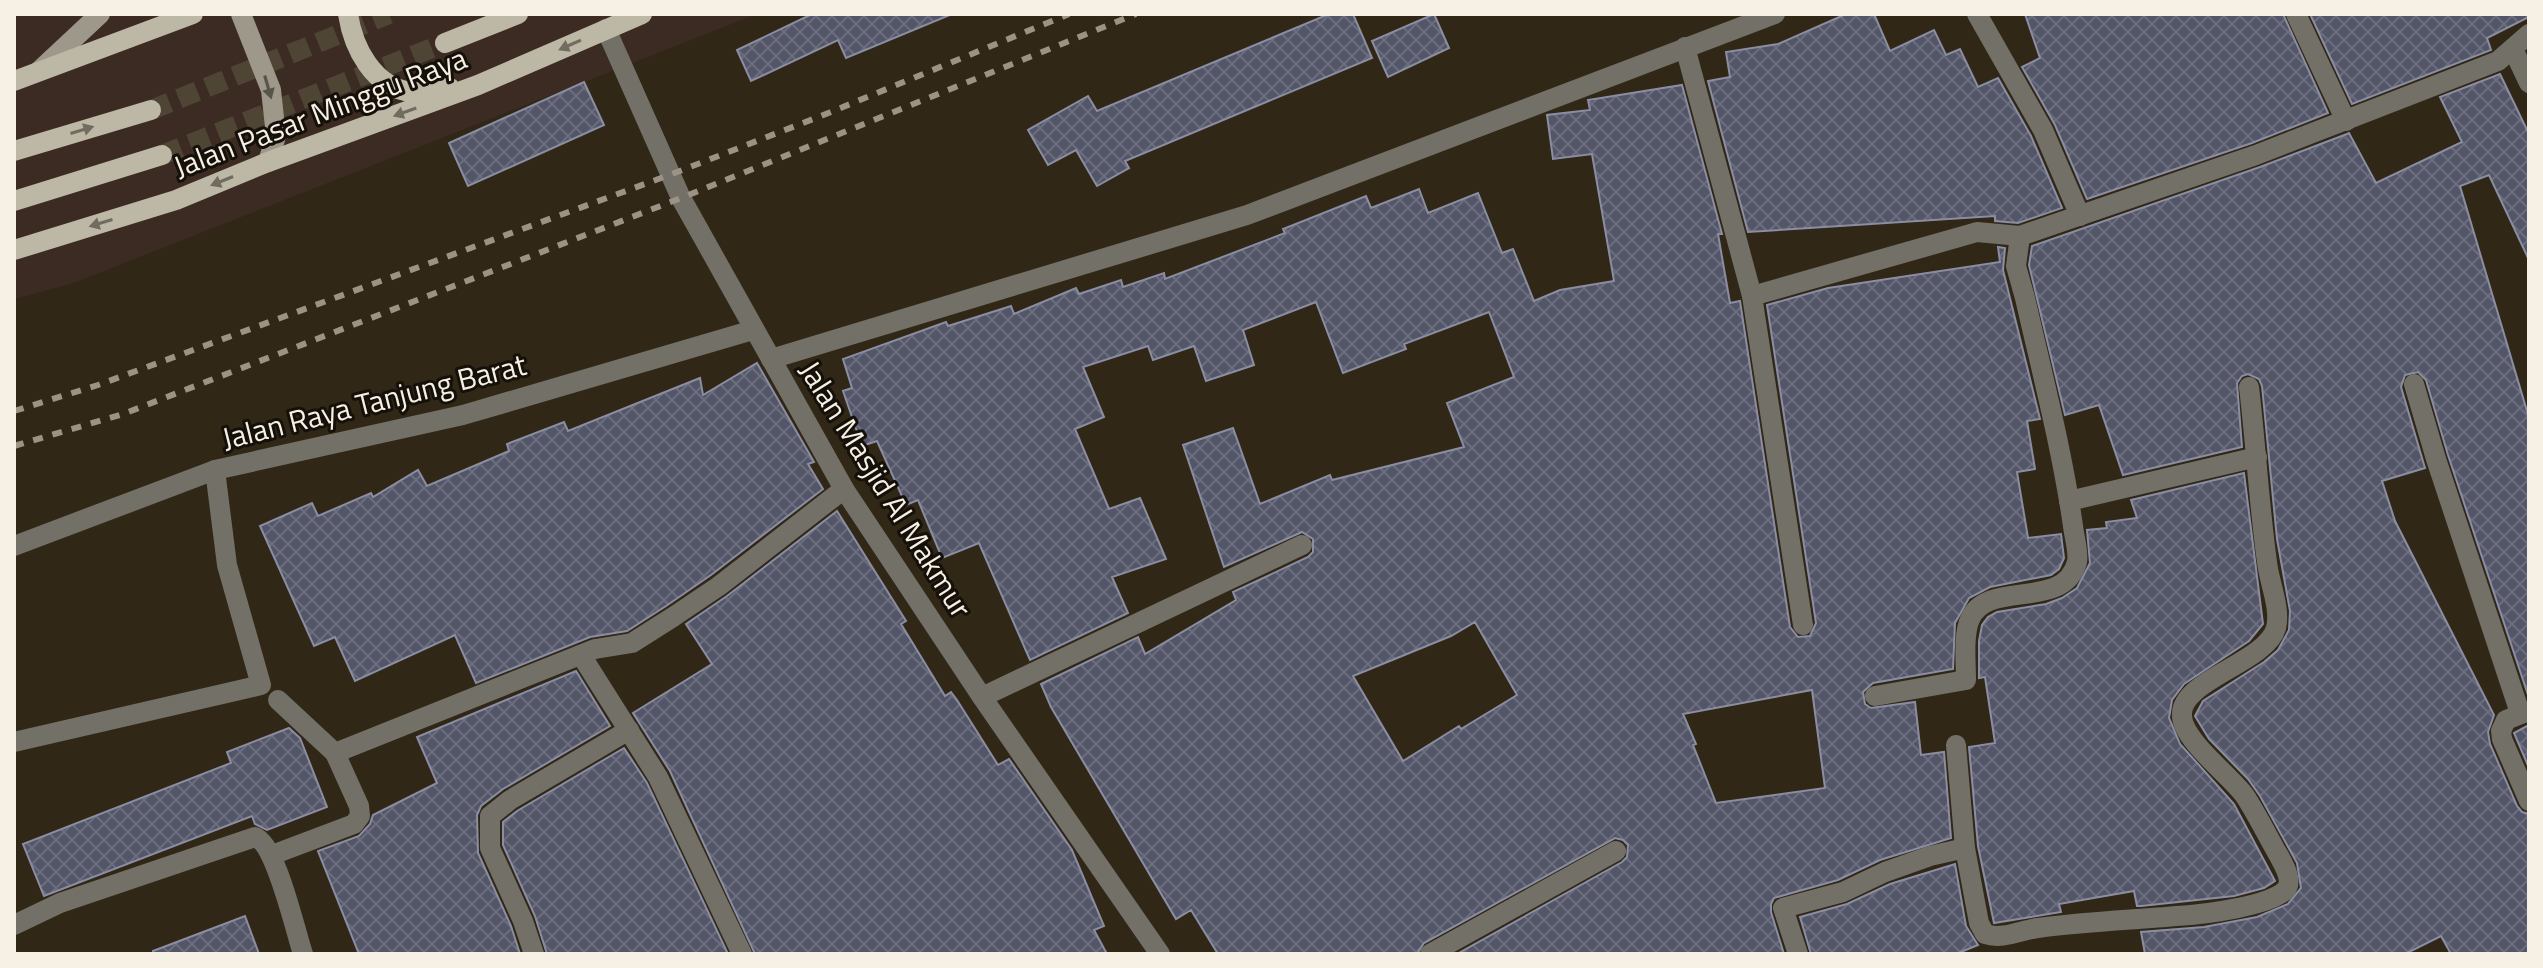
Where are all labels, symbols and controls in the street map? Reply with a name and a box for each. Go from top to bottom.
street label: Jalan Pasar Minggu Raya [167,35,473,189]
one-way arrow [558,38,582,51]
one-way arrow [262,75,275,99]
one-way arrow [392,107,416,119]
one-way arrow [71,124,95,136]
one-way arrow [210,175,234,188]
one-way arrow [89,217,113,230]
street label: Jalan Raya Tanjung Barat [217,341,531,461]
street label: Jalan Masjid Al Makmur [788,351,984,627]

